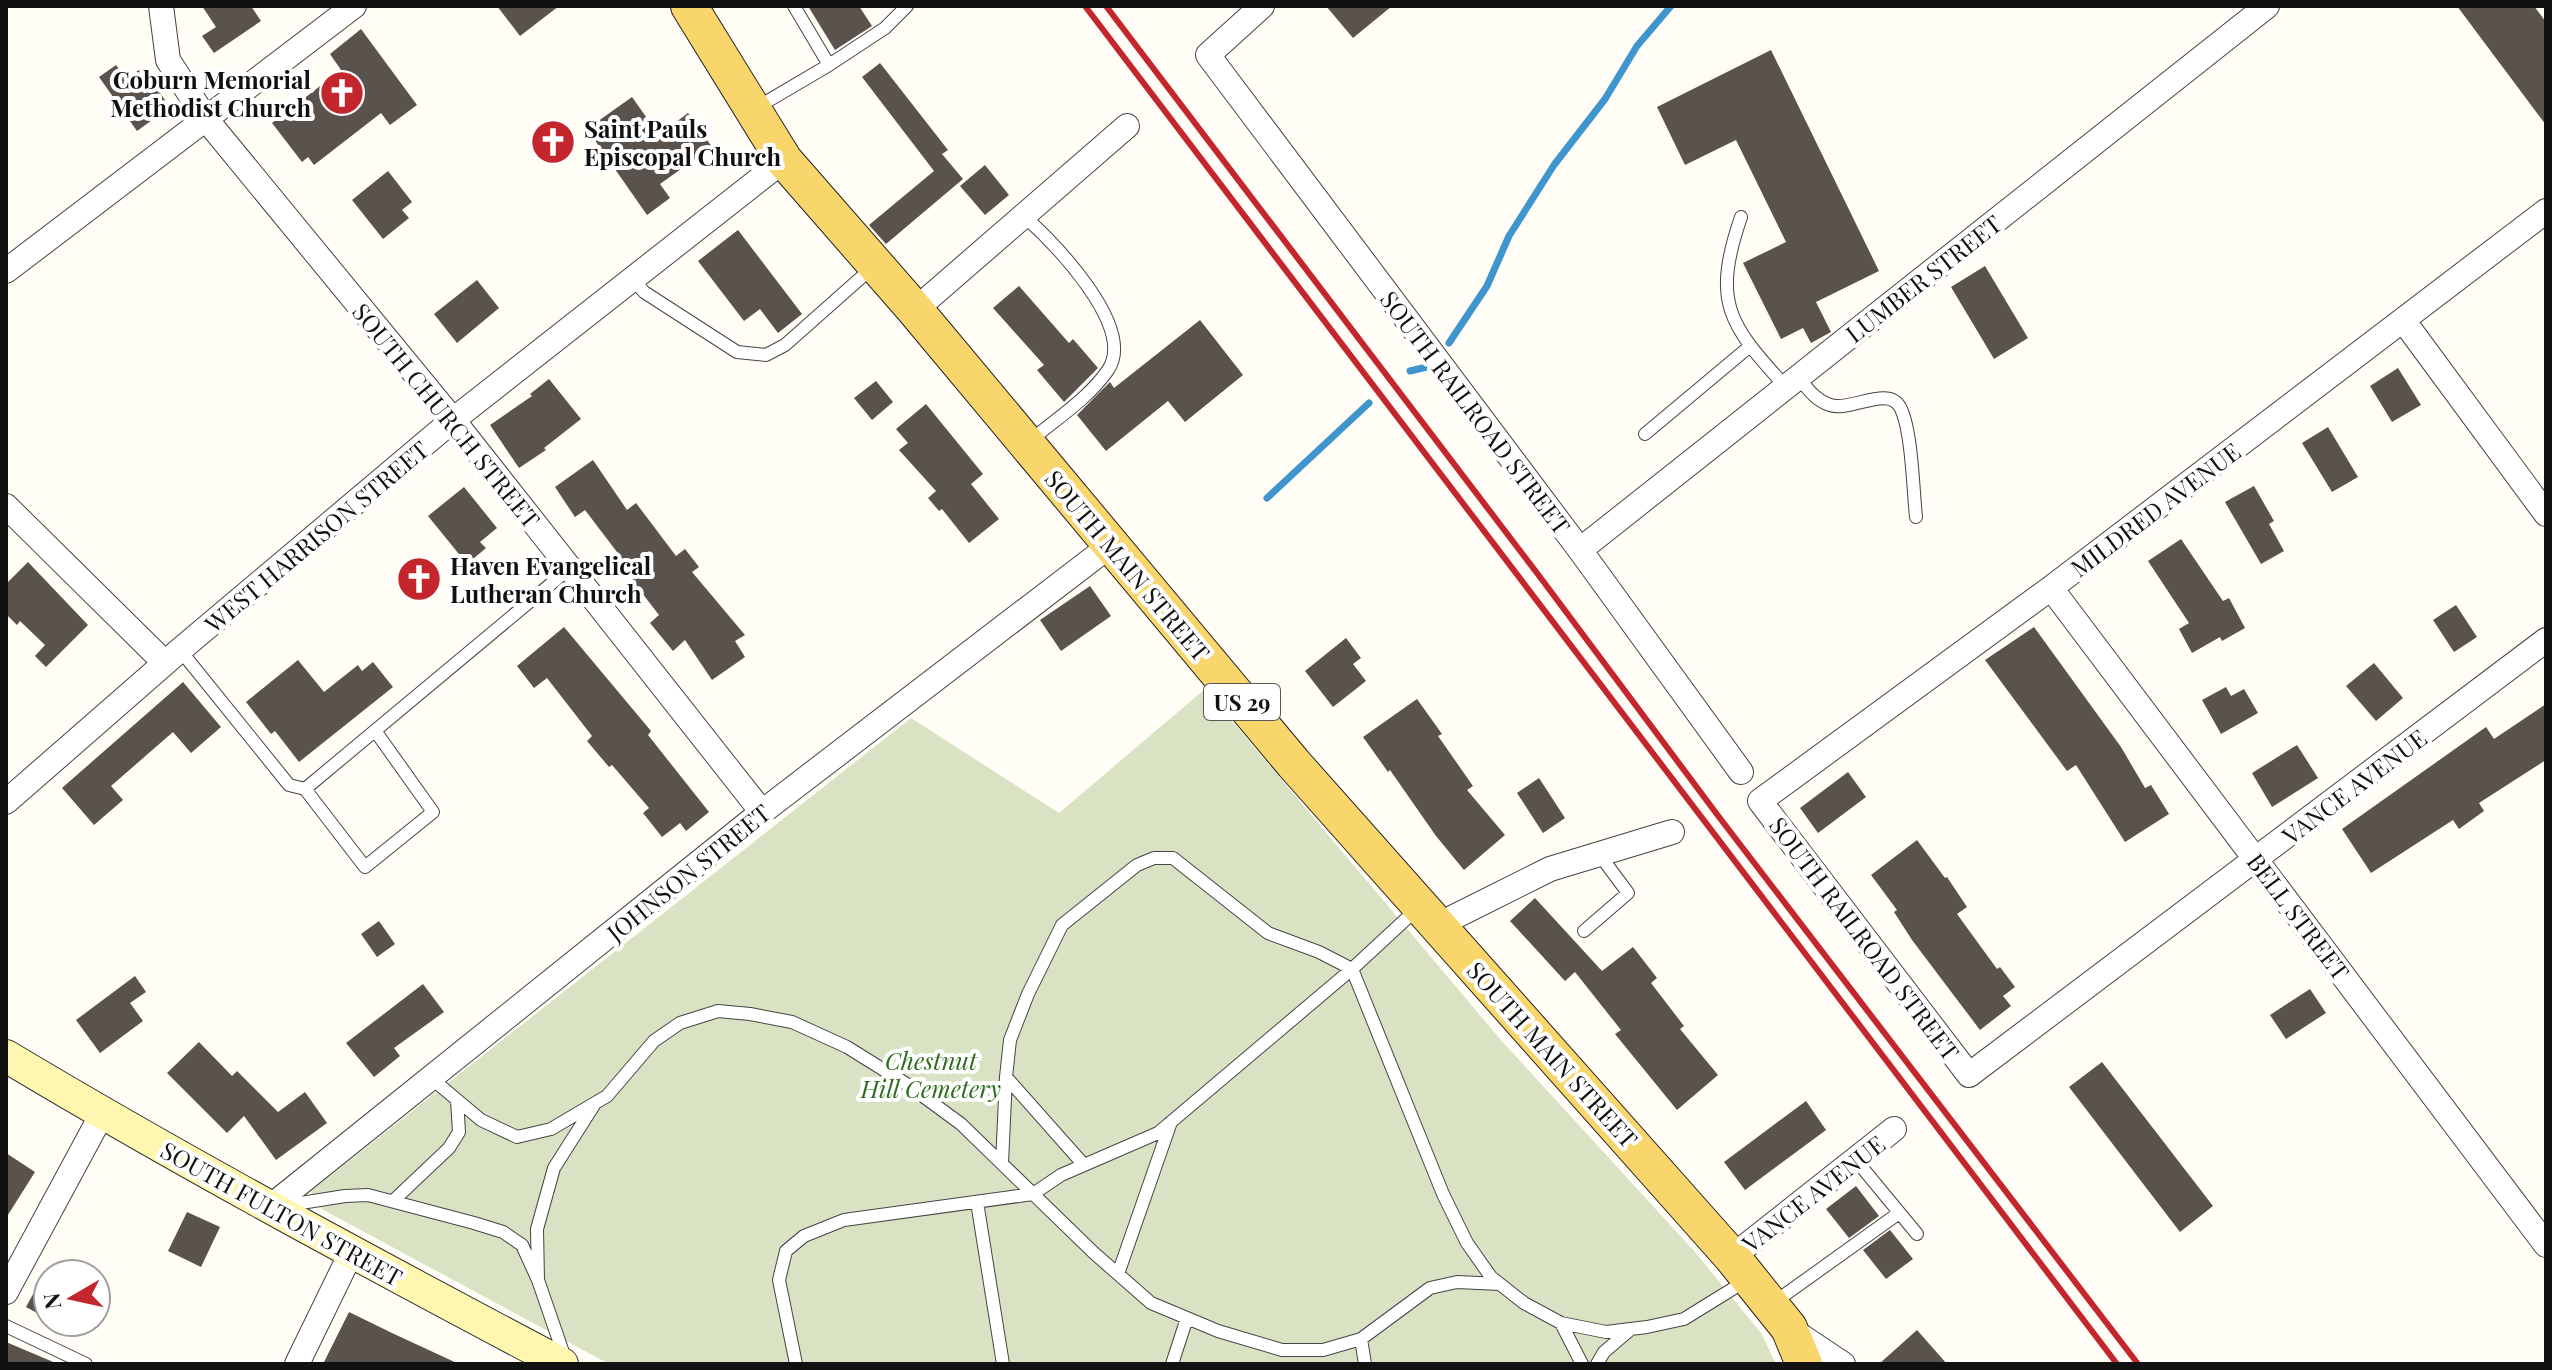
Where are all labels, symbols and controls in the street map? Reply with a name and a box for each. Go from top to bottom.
place label: Coburn Memorial Methodist Church [110,63,312,123]
church icon: Coburn Memorial Methodist Church [318,69,366,117]
place label: Saint Pauls Episcopal Church [584,112,781,172]
church icon: Saint Pauls Episcopal Church [529,118,577,166]
street label: LUMBER STREET [1838,207,2008,349]
street label: SOUTH RAILROAD STREET [1374,284,1578,540]
street label: SOUTH CHURCH STREET [346,296,548,534]
street label: WEST HARRISON STREET [197,433,435,640]
street label: MILDRED AVENUE [2064,435,2246,583]
street label: SOUTH MAIN STREET [1039,463,1218,667]
place label: Haven Evangelical Lutheran Church [450,549,652,609]
church icon: Haven Evangelical Lutheran Church [395,555,443,603]
road number: US 29 [1204,684,1280,720]
street label: VANCE AVENUE [2275,721,2433,851]
street label: JOHNSON STREET [599,796,776,948]
street label: SOUTH RAILROAD STREET [1763,810,1967,1066]
street label: BELL STREET [2241,846,2357,986]
street label: SOUTH MAIN STREET [1461,954,1645,1154]
park label: Chestnut Hill Cemetery [860,1044,1001,1104]
street label: VANCE AVENUE [1734,1127,1891,1259]
street label: SOUTH FULTON STREET [156,1133,409,1293]
north arrow [32,1258,112,1338]
text: N [35,1291,67,1311]

